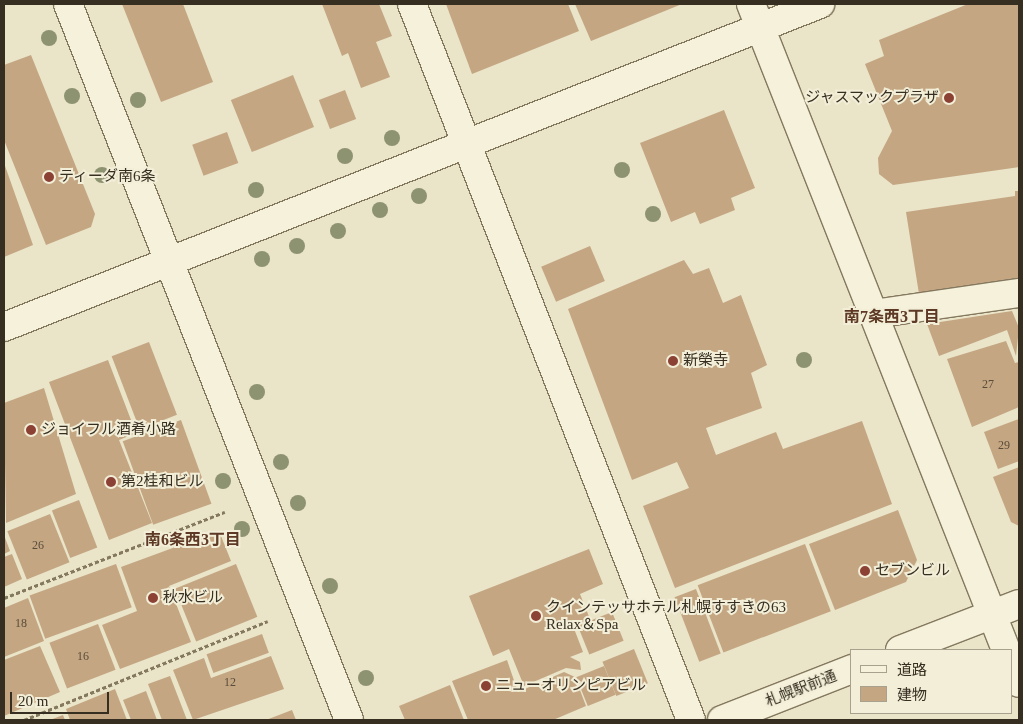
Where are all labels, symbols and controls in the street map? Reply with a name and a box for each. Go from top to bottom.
place label: ジャスマックプラザ [804,89,939,107]
marker: ジャスマックプラザ [943,92,955,104]
place label: ティーダ南6条 [59,168,156,186]
marker: ティーダ南6条 [43,171,55,183]
district label: 南7条西3丁目 [844,307,940,327]
place label: 新榮寺 [683,352,728,370]
marker: 新榮寺 [667,355,679,367]
house number: 27 [982,378,994,392]
place label: ジョイフル酒肴小路 [41,421,176,439]
marker: ジョイフル酒肴小路 [25,424,37,436]
house number: 29 [998,439,1010,453]
place label: 第2桂和ビル [121,473,203,491]
marker: 第2桂和ビル [105,476,117,488]
district label: 南6条西3丁目 [145,530,241,550]
house number: 26 [32,539,44,553]
place label: セブンビル [875,562,950,580]
marker: セブンビル [859,565,871,577]
place label: 秋水ビル [163,589,223,607]
marker: 秋水ビル [147,592,159,604]
place label: クインテッサホテル札幌すすきの63 Relax＆Spa [546,598,786,633]
marker: クインテッサホテル札幌すすきの63 Relax＆Spa [530,610,542,622]
house number: 18 [15,617,27,631]
legend [850,649,1013,714]
house number: 16 [77,650,89,664]
text: 道路 [897,662,927,678]
street label: 札幌駅前通 [763,667,839,711]
house number: 12 [224,676,236,690]
place label: ニューオリンピアビル [496,677,646,695]
marker: ニューオリンピアビル [480,680,492,692]
scale bar [12,682,111,714]
text: 建物 [897,687,927,703]
text: 20 m [18,693,48,709]

